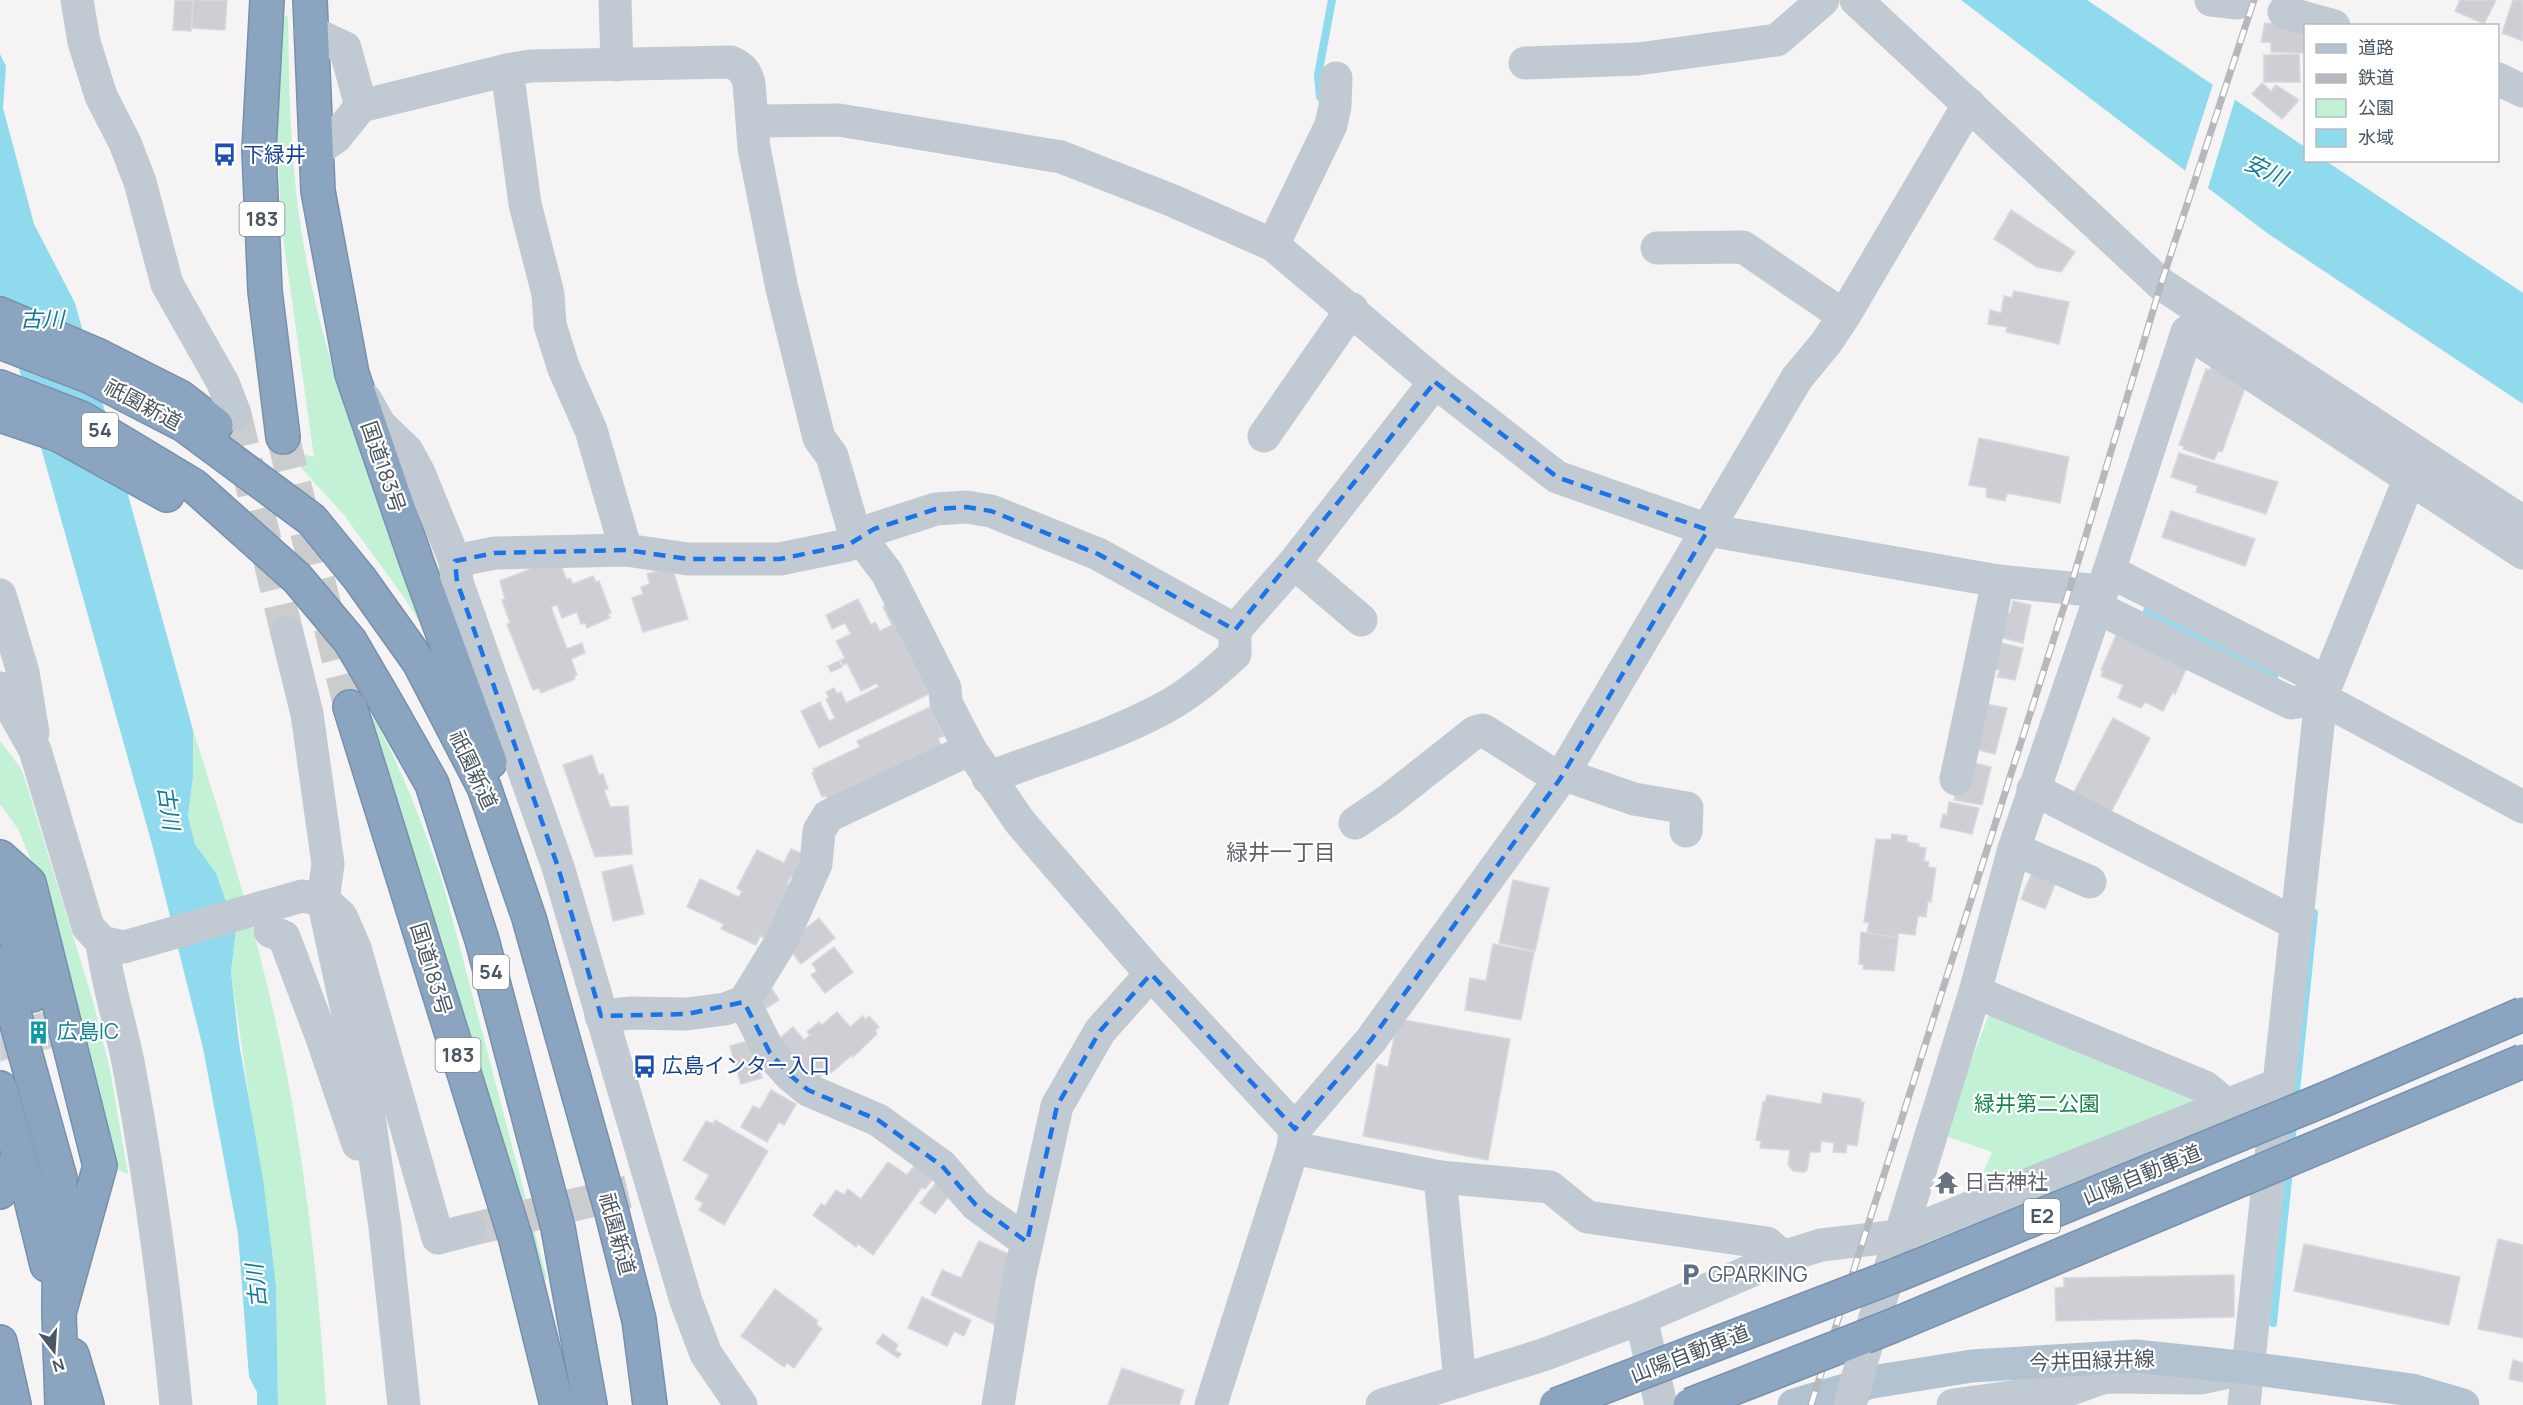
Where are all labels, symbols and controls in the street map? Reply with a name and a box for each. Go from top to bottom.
legend [2304,24,2499,162]
text: 道路 [2358,35,2394,59]
text: 鉄道 [2358,65,2394,89]
text: 公園 [2358,95,2394,119]
text: 水域 [2358,125,2394,149]
place label: 下緑井 [243,140,306,168]
bus stop icon: 下緑井 [212,142,238,168]
water label: 安川 [2240,147,2294,194]
road number: 183 [240,202,284,236]
water label: 古川 [20,304,66,334]
street label: 祇園新道 [100,372,187,436]
road number: 54 [82,413,118,447]
street label: 国道183号 [355,417,413,516]
street label: 祇園新道 [443,726,504,814]
water label: 古川 [151,784,187,834]
district label: 緑井一丁目 [1226,837,1336,867]
street label: 国道183号 [405,919,459,1018]
road number: 54 [473,955,509,989]
place label: 広島IC [57,1017,119,1045]
building icon: 広島IC [26,1019,52,1045]
road number: 183 [436,1038,480,1072]
place label: 広島インター入口 [662,1051,830,1079]
bus stop icon: 広島インター入口 [631,1053,657,1079]
park label: 緑井第二公園 [1974,1089,2100,1117]
street label: 山陽自動車道 [2078,1137,2205,1211]
place label: 日吉神社 [1964,1167,2048,1195]
temple icon: 日吉神社 [1933,1169,1959,1195]
street label: 祇園新道 [594,1190,642,1278]
road number: E2 [2024,1199,2060,1233]
place label: GPARKING [1708,1260,1808,1288]
water label: 古川 [239,1261,273,1309]
parking icon: GPARKING [1677,1262,1703,1288]
street label: 山陽自動車道 [1626,1317,1753,1389]
north arrow [24,1321,84,1381]
street label: 今井田緑井線 [2029,1344,2155,1376]
text: N [50,1353,67,1378]

